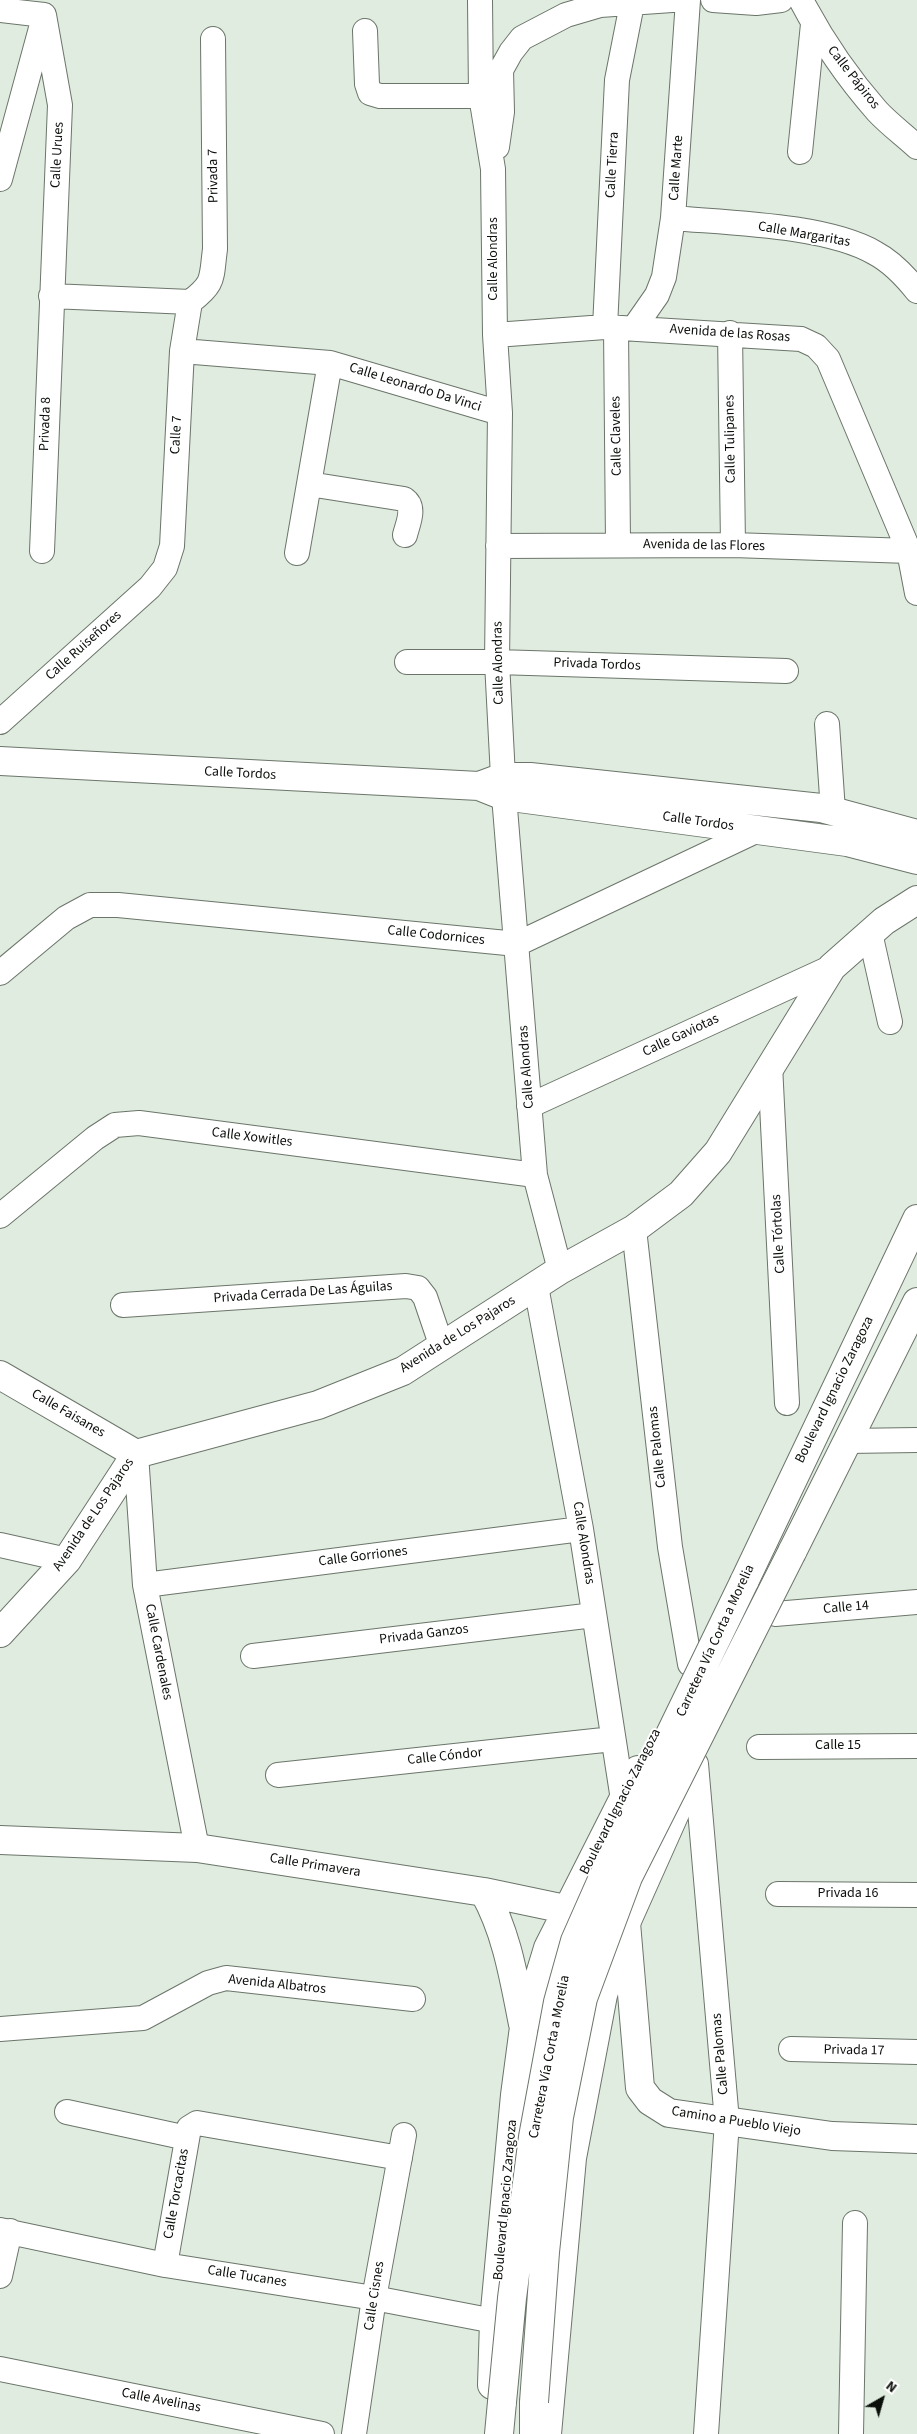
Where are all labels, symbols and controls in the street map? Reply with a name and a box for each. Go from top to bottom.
street label: Calle Pápiros [823,43,883,113]
street label: Calle Urues [48,121,68,189]
street label: Calle Tierra [603,131,623,199]
street label: Calle Marte [666,135,688,201]
street label: Privada 7 [205,149,223,203]
street label: Calle Alondras [486,217,502,301]
street label: Calle Margaritas [757,219,851,251]
street label: Avenida de las Rosas [669,321,791,347]
street label: Calle Leonardo Da Vinci [347,360,483,416]
street label: Calle Tulipanes [722,395,740,483]
street label: Calle Claveles [608,396,626,476]
street label: Privada 8 [37,397,55,451]
street label: Calle 7 [168,415,186,455]
street label: Avenida de las Flores [643,537,765,555]
street label: Calle Ruiseñores [43,607,125,685]
street label: Calle Alondras [490,621,508,705]
street label: Privada Tordos [553,655,641,675]
street label: Calle Tordos [204,764,276,784]
street label: Calle Tordos [661,809,735,835]
street label: Calle Codornices [387,923,485,949]
street label: Calle Gaviotas [640,1011,722,1061]
street label: Calle Alondras [516,1025,538,1109]
street label: Calle Xowitles [211,1125,293,1151]
street label: Calle Tórtolas [769,1194,789,1274]
street label: Privada Cerrada De Las Águilas [213,1278,393,1308]
street label: Avenida de Los Pajaros [397,1293,519,1377]
street label: Boulevard Ignacio Zaragoza [792,1314,878,1466]
street label: Calle Faisanes [28,1386,108,1442]
street label: Calle Palomas [645,1405,671,1489]
street label: Avenida de Los Pajaros [50,1455,138,1575]
street label: Calle Alondras [568,1500,598,1586]
street label: Calle Gorriones [318,1543,408,1571]
street label: Carretera Vía Corta a Morelia [673,1562,759,1720]
street label: Calle 14 [822,1598,870,1618]
street label: Calle Cardenales [140,1603,176,1701]
street label: Privada Ganzos [378,1621,470,1649]
street label: Boulevard Ignacio Zaragoza [577,1726,665,1878]
street label: Calle 15 [815,1738,861,1754]
street label: Calle Cóndor [407,1745,483,1769]
street label: Calle Primavera [268,1851,362,1881]
street label: Privada 16 [817,1886,879,1902]
street label: Avenida Albatros [227,1972,327,1998]
street label: Carretera Vía Corta a Morelia [526,1974,574,2140]
street label: Calle Palomas [709,2012,733,2096]
street label: Privada 17 [823,2042,885,2060]
street label: Camino a Pueblo Viejo [670,2103,802,2141]
street label: Boulevard Ignacio Zaragoza [491,2119,521,2281]
street label: Calle Torcacitas [161,2148,193,2240]
street label: Calle Cisnes [361,2260,389,2332]
street label: Calle Tucanes [206,2262,288,2292]
north arrow [857,2374,907,2424]
text: N [881,2376,901,2398]
street label: Calle Avelinas [120,2385,202,2417]

